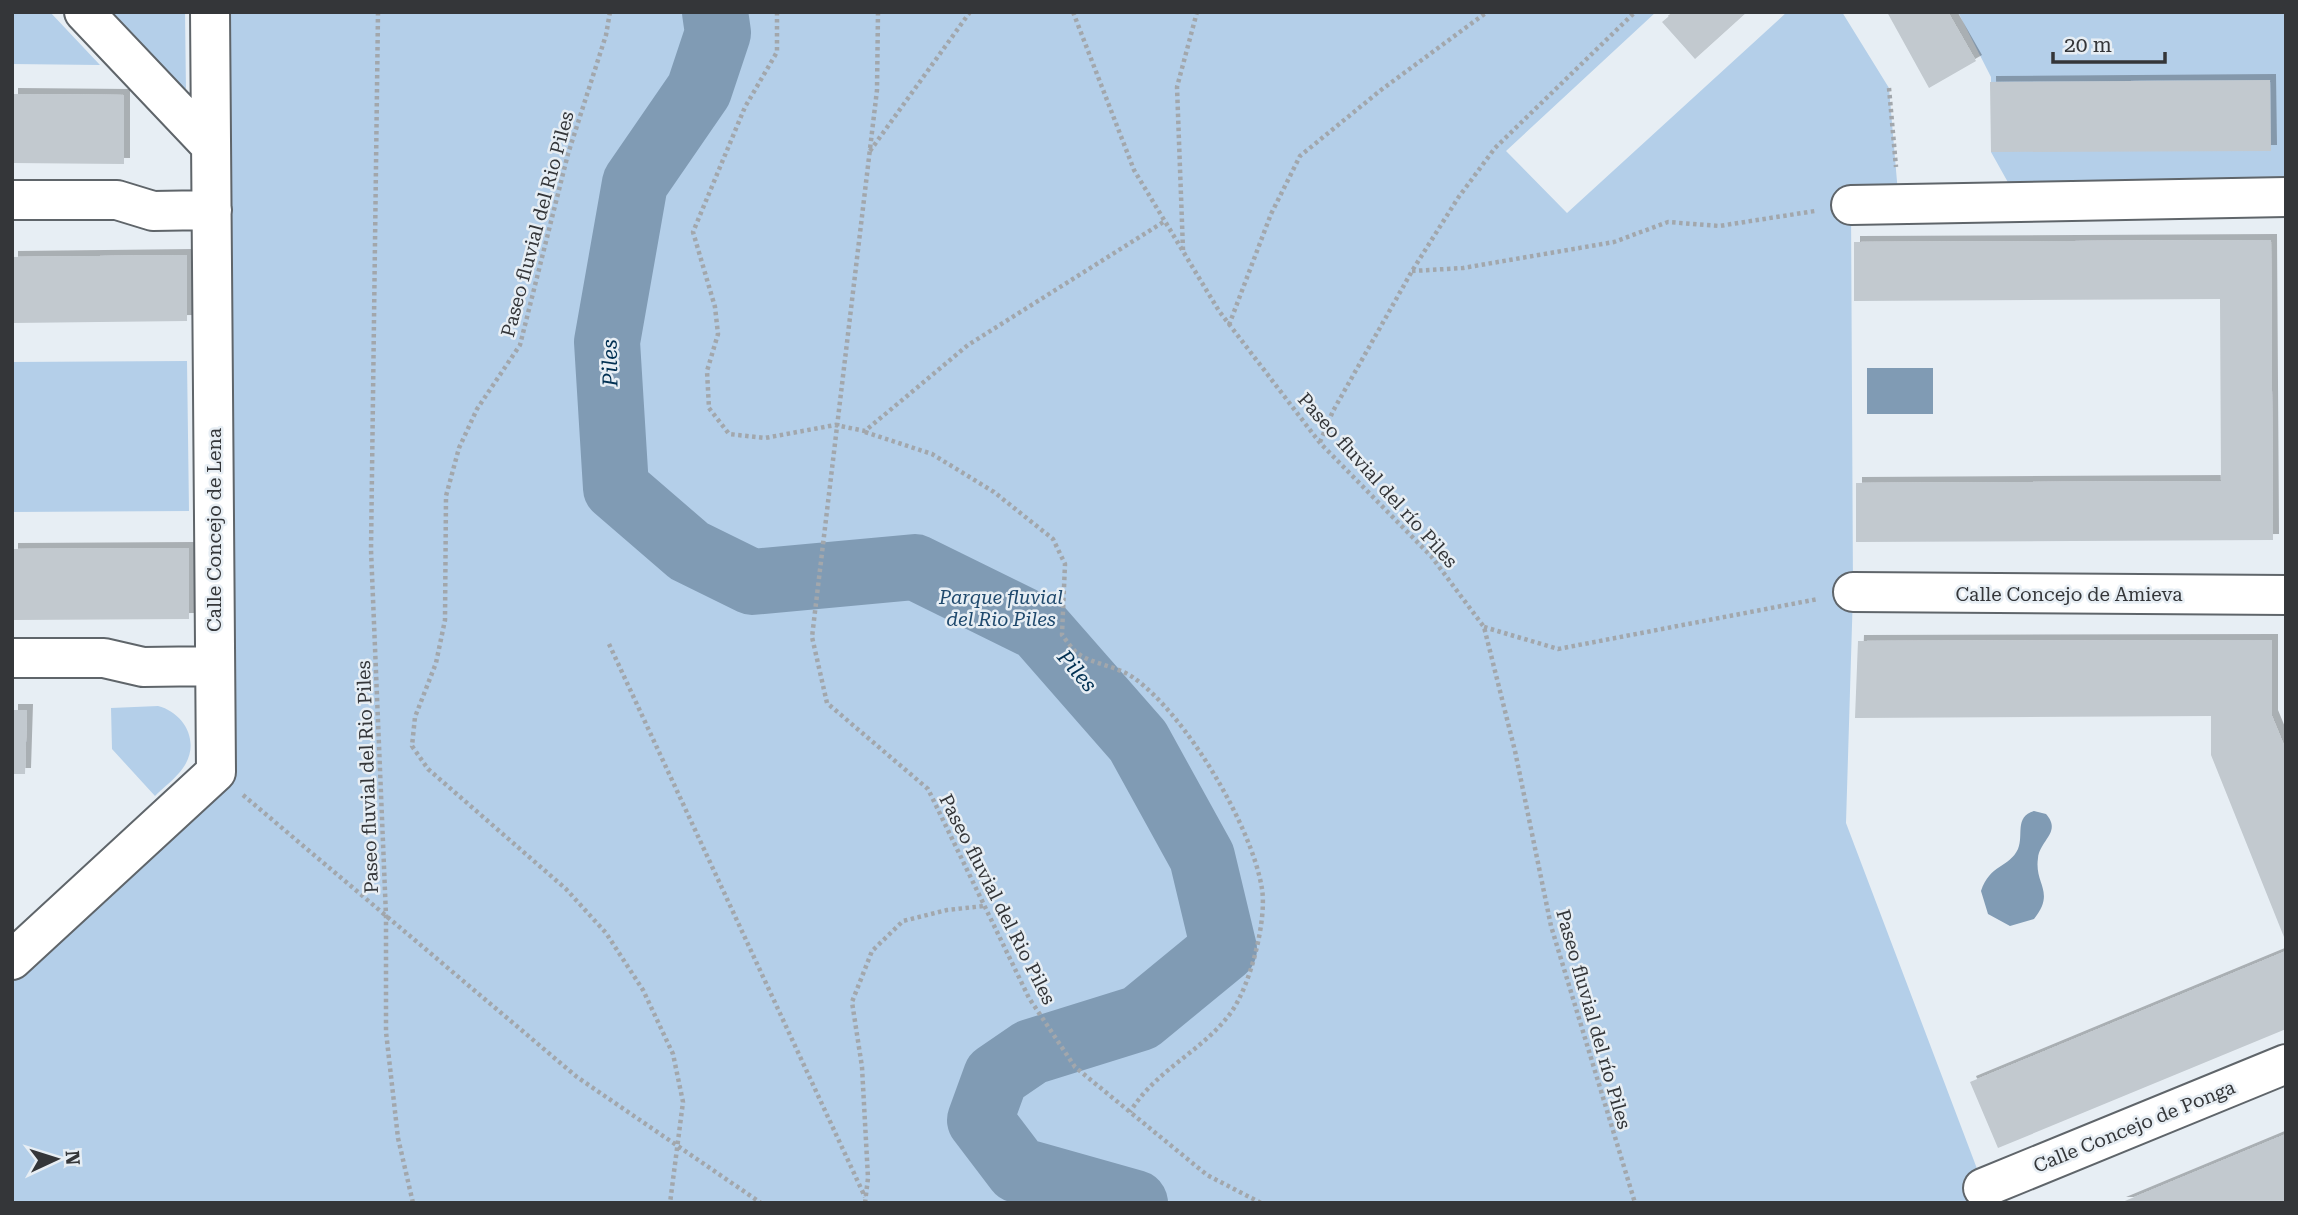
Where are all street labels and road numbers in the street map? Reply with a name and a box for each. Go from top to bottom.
street label: Paseo fluvial del Rio Piles [496,109,579,340]
street label: Paseo fluvial del río Piles [1293,388,1462,573]
street label: Calle Concejo de Lena [203,427,226,632]
street label: Calle Concejo de Amieva [1956,583,2183,606]
street label: Paseo fluvial del Rio Piles [352,660,383,894]
street label: Paseo fluvial del Rio Piles [934,790,1061,1008]
street label: Paseo fluvial del río Piles [1551,907,1636,1132]
street label: Calle Concejo de Ponga [2030,1075,2239,1178]

